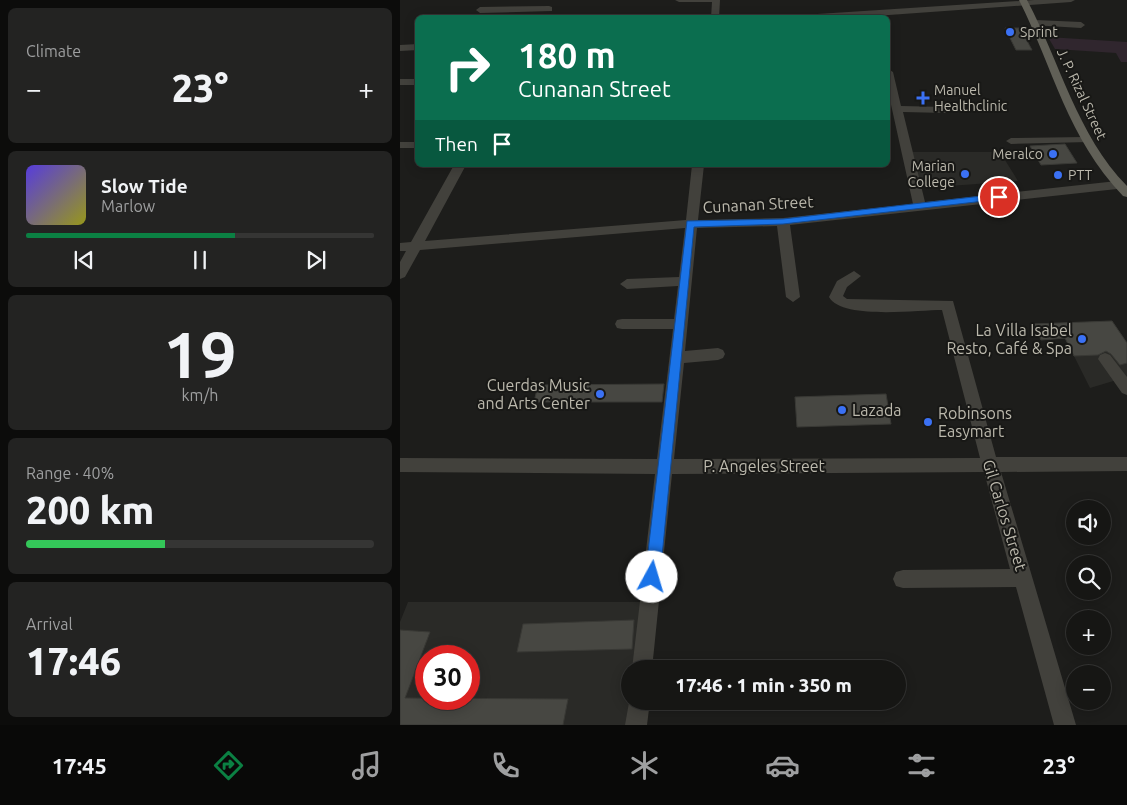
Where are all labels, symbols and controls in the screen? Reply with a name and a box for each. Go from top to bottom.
place label: Sprint [1020,24,1058,40]
marker: Sprint [1004,26,1016,38]
icon: right [435,35,500,100]
text: 180 m [518,35,616,75]
text: Climate [26,42,81,60]
street label: J. P. Rizal Street [1054,46,1110,143]
text: 23° [172,67,228,109]
text: − [26,73,42,104]
text: + [358,73,374,104]
text: Cunanan Street [518,76,671,101]
place label: Manuel Healthclinic [934,82,1008,114]
marker: Manuel Healthclinic [916,91,930,105]
icon: arrive [488,130,516,158]
text: Then [435,133,478,155]
place label: Meralco [992,146,1043,162]
marker: Meralco [1047,148,1059,160]
place label: Marian College [907,158,955,190]
place label: PTT [1068,167,1093,183]
marker: Marian College [959,168,971,180]
marker: PTT [1052,169,1064,181]
text: Slow Tide [101,175,188,197]
pin [978,176,1020,218]
icon: arrive [985,183,1013,211]
street label: Cunanan Street [702,192,815,216]
text: Marlow [101,197,155,215]
icon: previous [70,246,98,274]
icon: pause [186,246,214,274]
icon: next [302,246,330,274]
text: 19 [163,317,237,390]
place label: La Villa Isabel Resto, Café & Spa [946,321,1072,357]
marker: La Villa Isabel Resto, Café & Spa [1076,333,1088,345]
place label: Cuerdas Music and Arts Center [477,376,591,412]
text: km/h [182,386,218,404]
marker: Cuerdas Music and Arts Center [594,388,606,400]
place label: Lazada [852,401,902,419]
marker: Lazada [836,404,848,416]
place label: Robinsons Easymart [938,404,1012,440]
marker: Robinsons Easymart [922,416,934,428]
street label: P. Angeles Street [703,457,826,475]
street label: Gil Carlos Street [980,457,1031,573]
text: Range · 40% [26,464,114,482]
text: 200 km [26,489,154,531]
map controls [1066,500,1111,710]
button: sound [1066,500,1111,545]
position arrow [625,550,677,602]
button: search [1066,555,1111,600]
button: + [1066,610,1111,655]
text: Arrival [26,615,73,633]
text: 17:46 [26,640,121,682]
speed limit sign: 30 [415,645,480,710]
button: − [1066,665,1111,710]
text: 17:46 · 1 min · 350 m [675,674,852,696]
icon: directions [211,748,246,783]
icon: music [349,748,384,783]
icon: phone [488,748,523,783]
icon: climate [627,748,662,783]
icon: car [765,748,800,783]
icon: filters [904,748,939,783]
text: 17:45 [52,753,107,778]
text: 23° [1042,753,1075,778]

